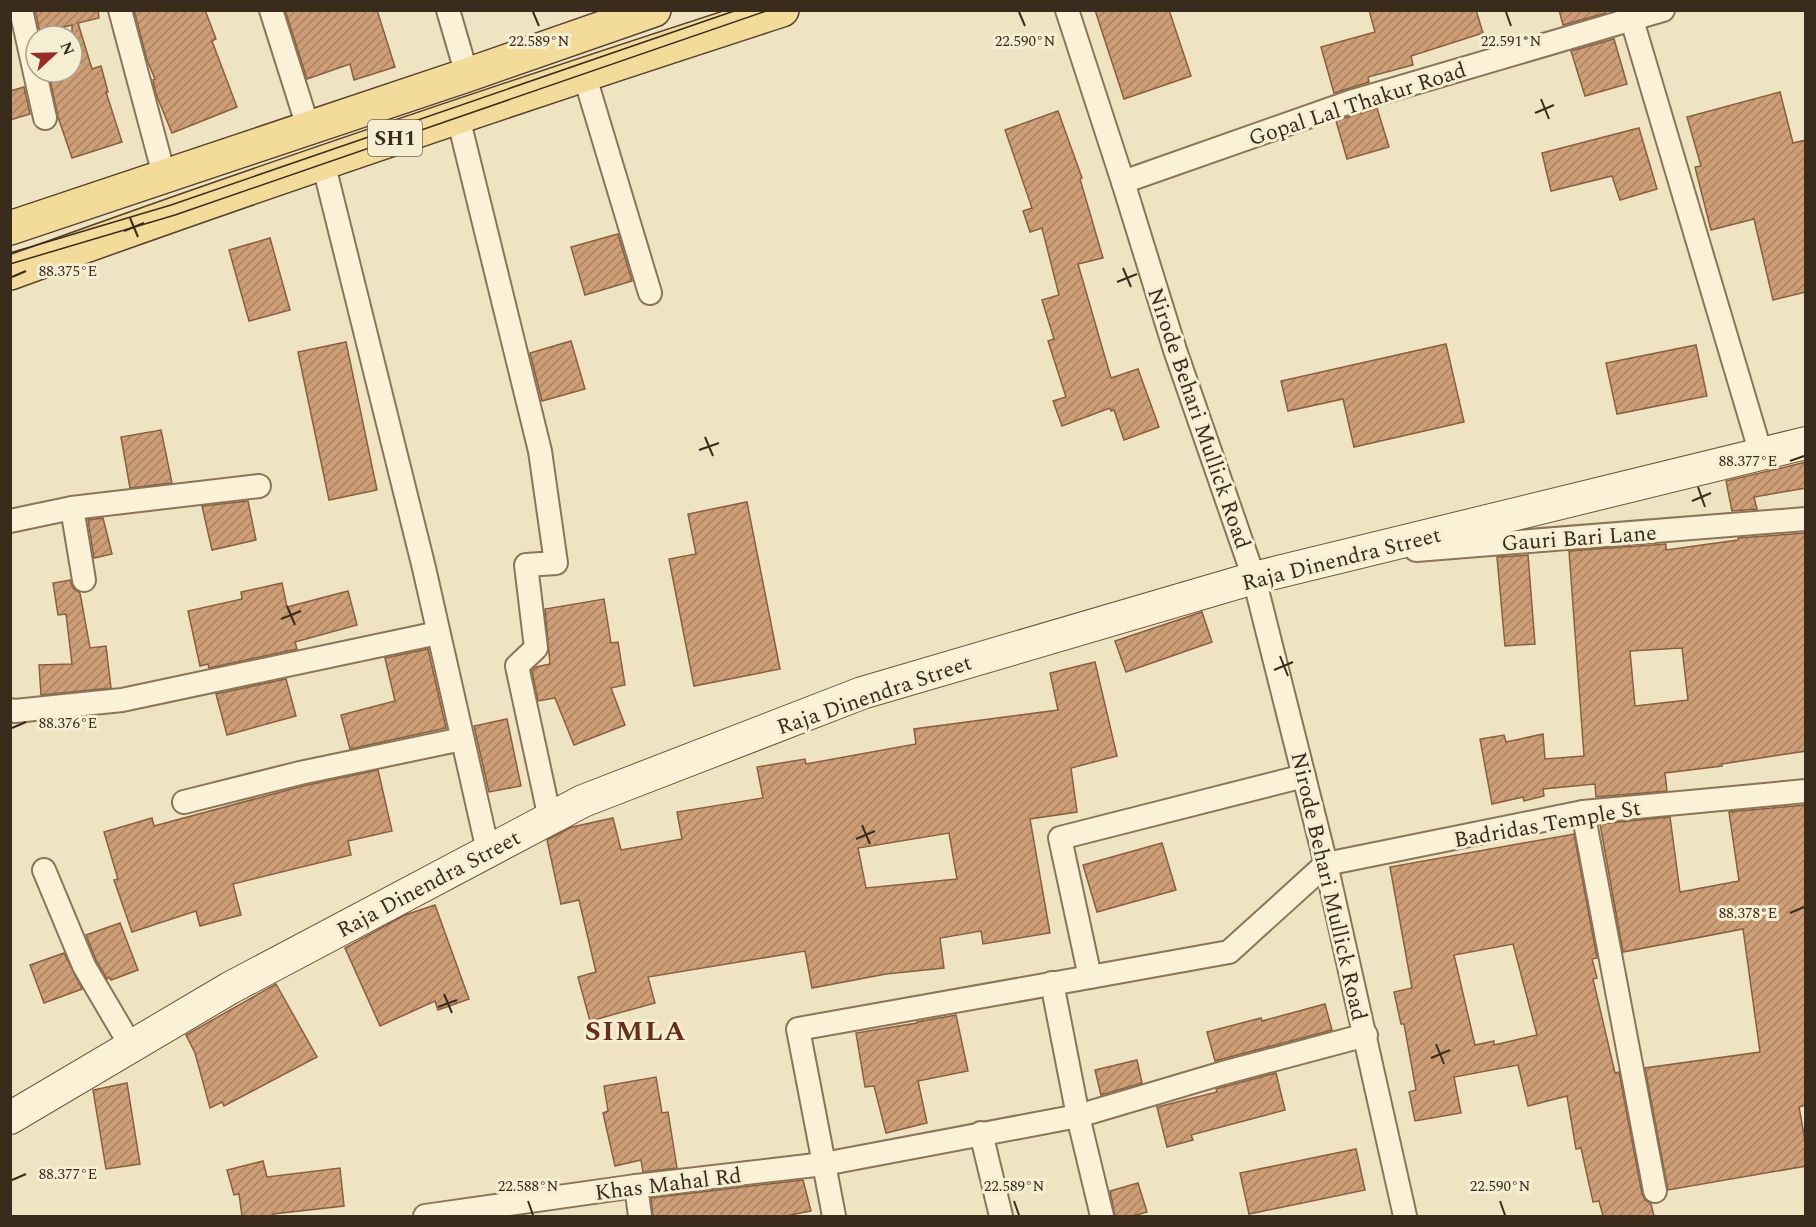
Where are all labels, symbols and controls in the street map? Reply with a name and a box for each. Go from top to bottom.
north arrow [24,24,84,84]
text: 22.589°N [509,30,569,53]
text: 22.590°N [995,30,1055,53]
text: 22.591°N [1481,30,1541,53]
text: N [53,38,81,59]
street label: Gopal Lal Thakur Road [1244,54,1470,155]
road number: SH1 [368,120,422,156]
text: 88.375°E [39,260,97,283]
street label: Nirode Behari Mullick Road [1138,283,1259,554]
text: 88.377°E [1719,450,1777,473]
street label: Gauri Bari Lane [1500,517,1658,560]
street label: Raja Dinendra Street [1238,519,1445,600]
street label: Raja Dinendra Street [773,647,977,744]
text: 88.376°E [39,712,97,735]
street label: Nirode Behari Mullick Road [1282,749,1376,1024]
street label: Badridas Temple St [1451,792,1644,857]
street label: Raja Dinendra Street [331,822,527,947]
text: 88.378°E [1719,902,1777,925]
district label: SIMLA [585,1010,687,1053]
street label: Khas Mahal Rd [593,1159,744,1210]
text: 88.377°E [39,1163,97,1186]
text: 22.588°N [498,1175,558,1198]
text: 22.589°N [984,1175,1044,1198]
text: 22.590°N [1470,1175,1530,1198]

